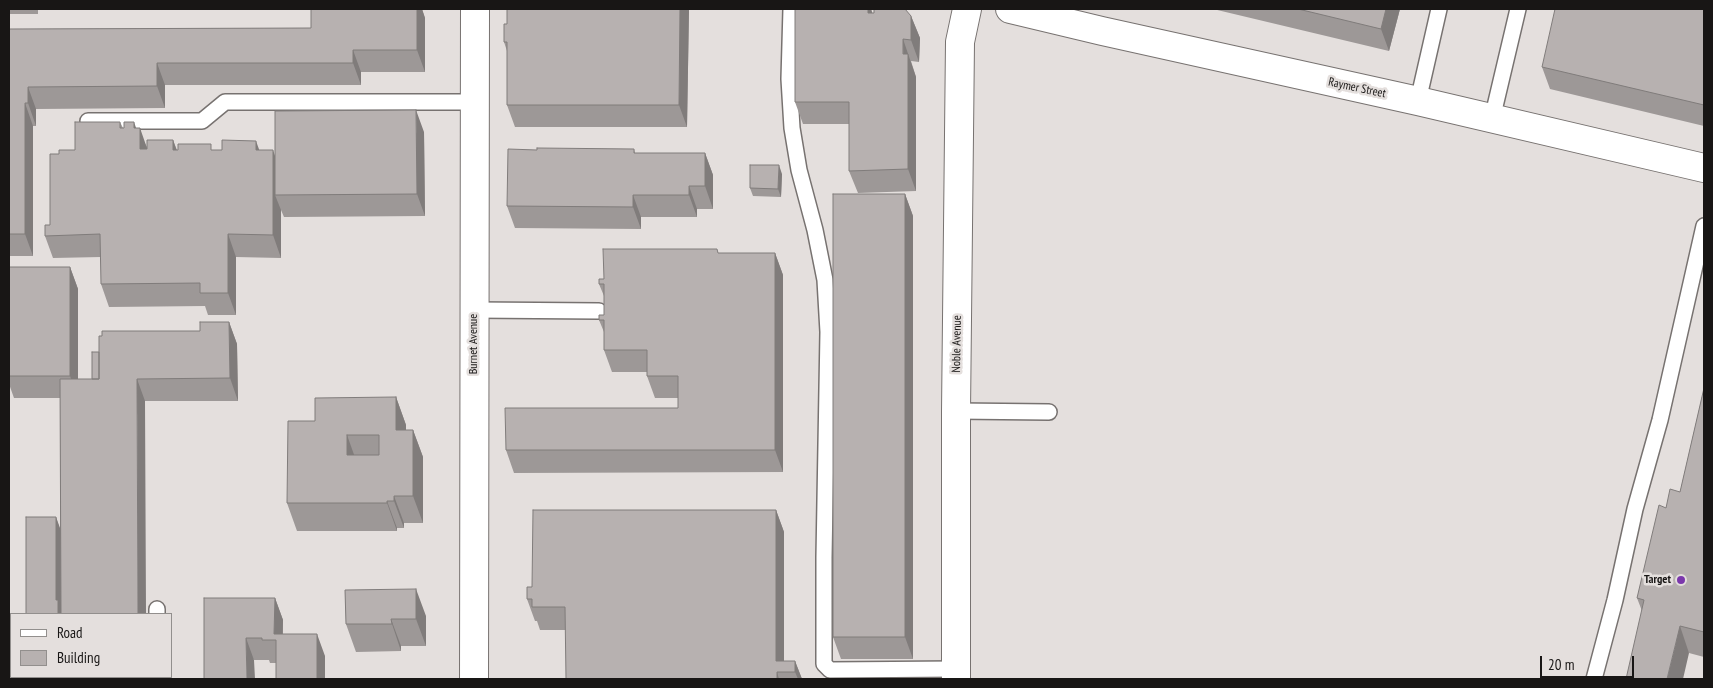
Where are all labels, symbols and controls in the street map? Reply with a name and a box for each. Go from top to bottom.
street label: Raymer Street [1327,75,1387,101]
street label: Burnet Avenue [467,314,481,374]
street label: Noble Avenue [949,315,965,373]
place label: Target [1644,573,1671,587]
marker: Target [1675,574,1687,586]
legend [10,613,172,678]
text: Road [57,623,83,642]
scale bar [1543,646,1637,678]
text: Building [57,648,100,667]
text: 20 m [1548,655,1574,674]

